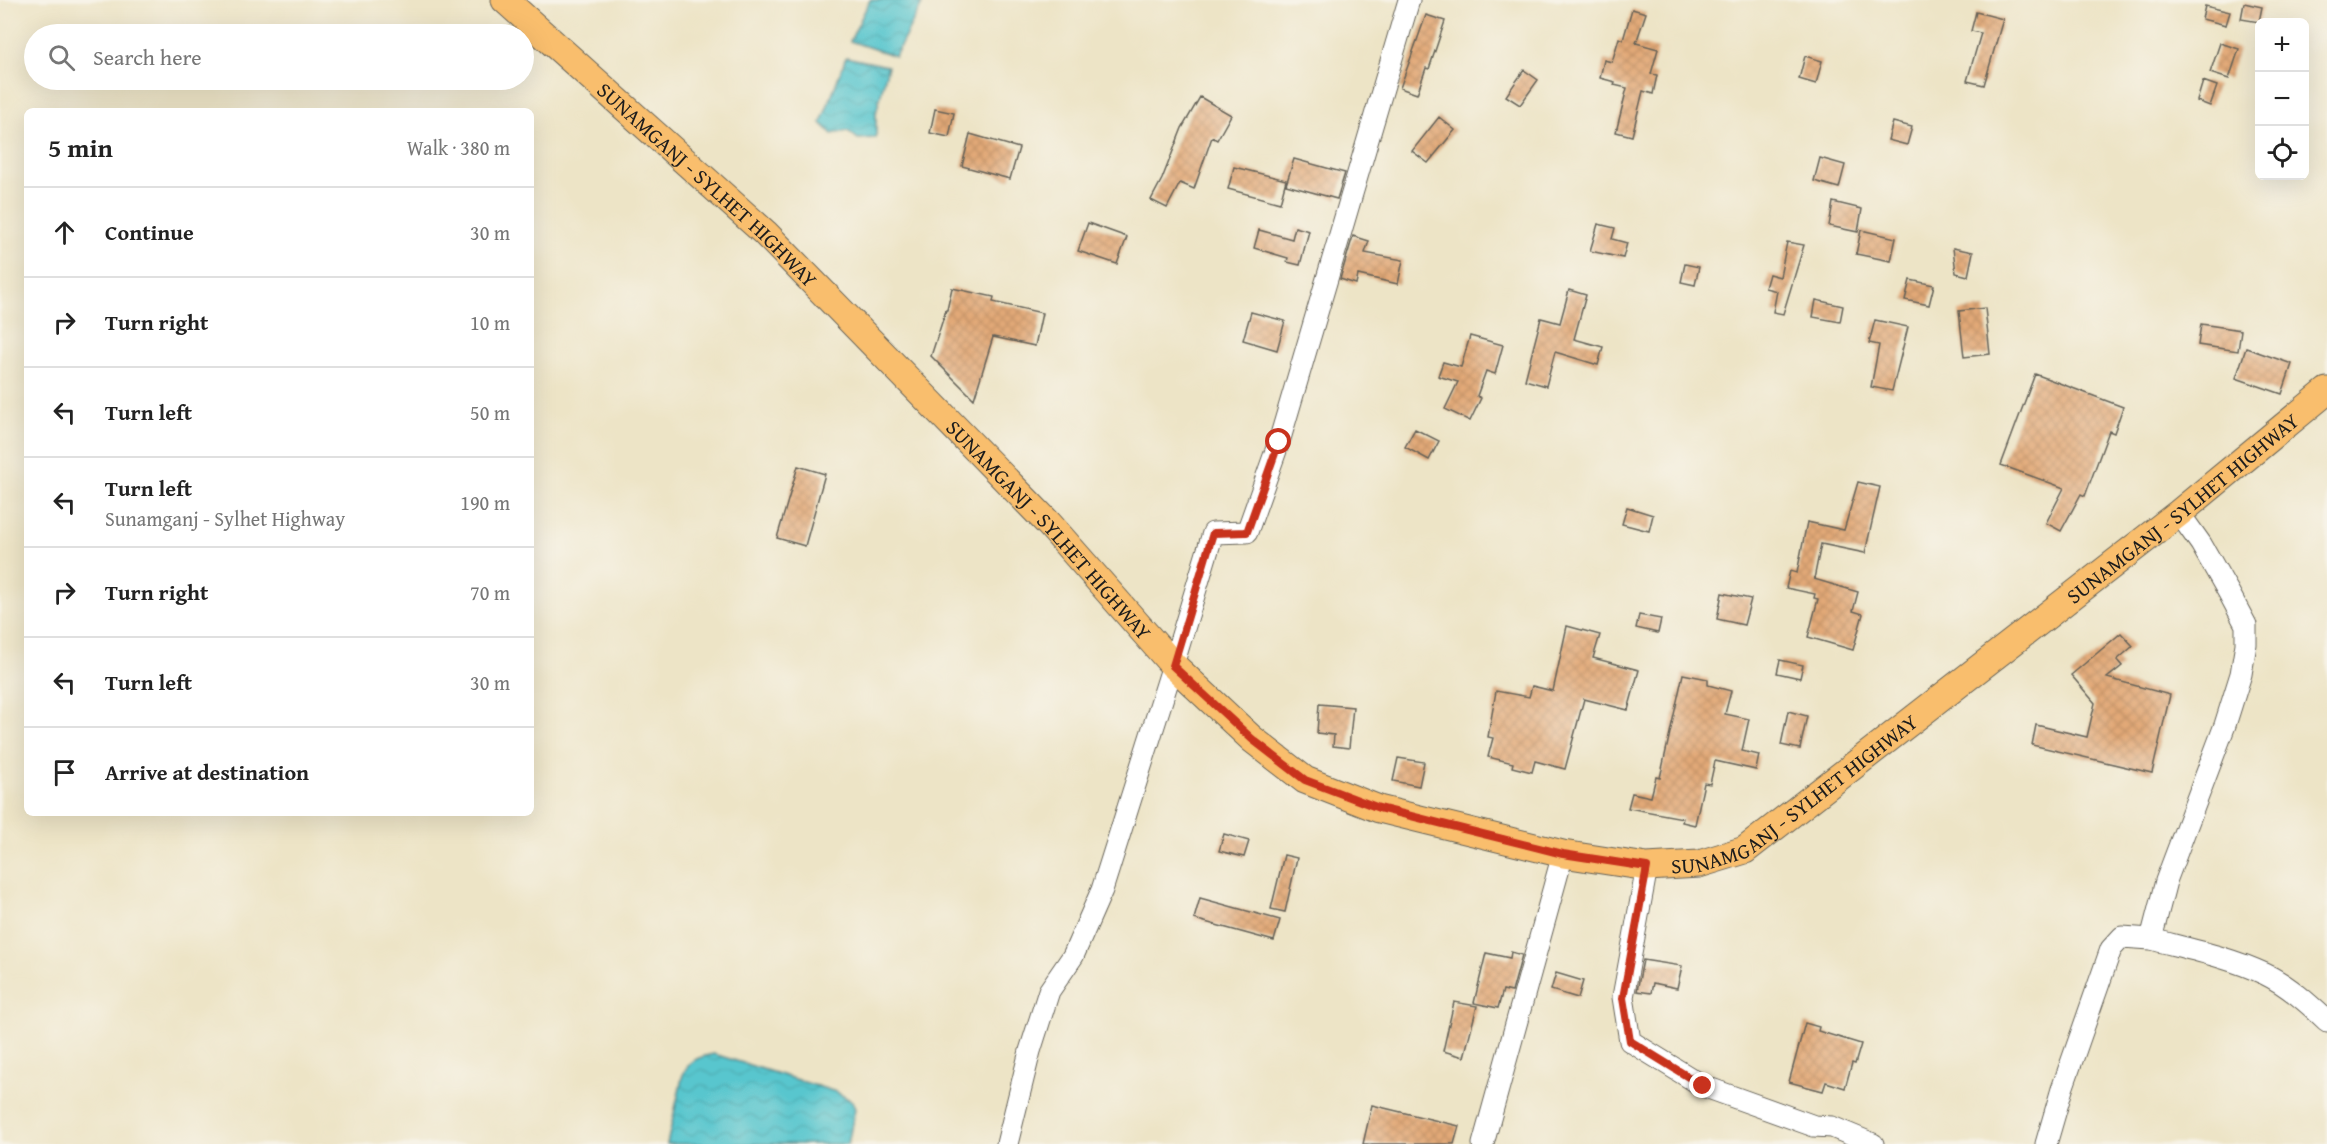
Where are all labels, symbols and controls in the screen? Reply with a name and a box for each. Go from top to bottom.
map controls [2255,18,2309,180]
button: + [2255,18,2309,72]
search box [24,24,534,90]
icon: search [45,41,78,74]
text: Search here [93,41,202,73]
button: − [2255,72,2309,126]
street label: SUNAMGANJ - SYLHET HIGHWAY [591,74,825,294]
button: locate [2255,126,2309,180]
text: 5 min [48,128,113,167]
text: Walk · 380 m [407,133,510,162]
icon: ahead [48,216,81,249]
text: Continue [105,216,194,248]
text: 30 m [470,218,510,247]
icon: right [48,306,81,339]
text: Turn right [105,306,208,338]
text: 10 m [470,308,510,337]
icon: left [48,396,81,429]
text: Turn left [105,396,192,428]
text: 50 m [470,398,510,427]
street label: SUNAMGANJ - SYLHET HIGHWAY [2059,405,2306,611]
street label: SUNAMGANJ - SYLHET HIGHWAY [939,412,1160,647]
route start [1265,428,1291,454]
text: Turn left [105,472,192,504]
icon: left [48,486,81,519]
text: 190 m [460,488,510,517]
text: Sunamganj - Sylhet Highway [105,504,345,533]
icon: right [48,576,81,609]
text: Turn right [105,576,208,608]
text: 70 m [470,578,510,607]
icon: left [48,666,81,699]
text: Turn left [105,666,192,698]
text: 30 m [470,668,510,697]
street label: SUNAMGANJ - SYLHET HIGHWAY [1670,706,1924,881]
icon: arrive [48,756,81,789]
text: Arrive at destination [105,756,309,788]
route end [1689,1072,1715,1098]

